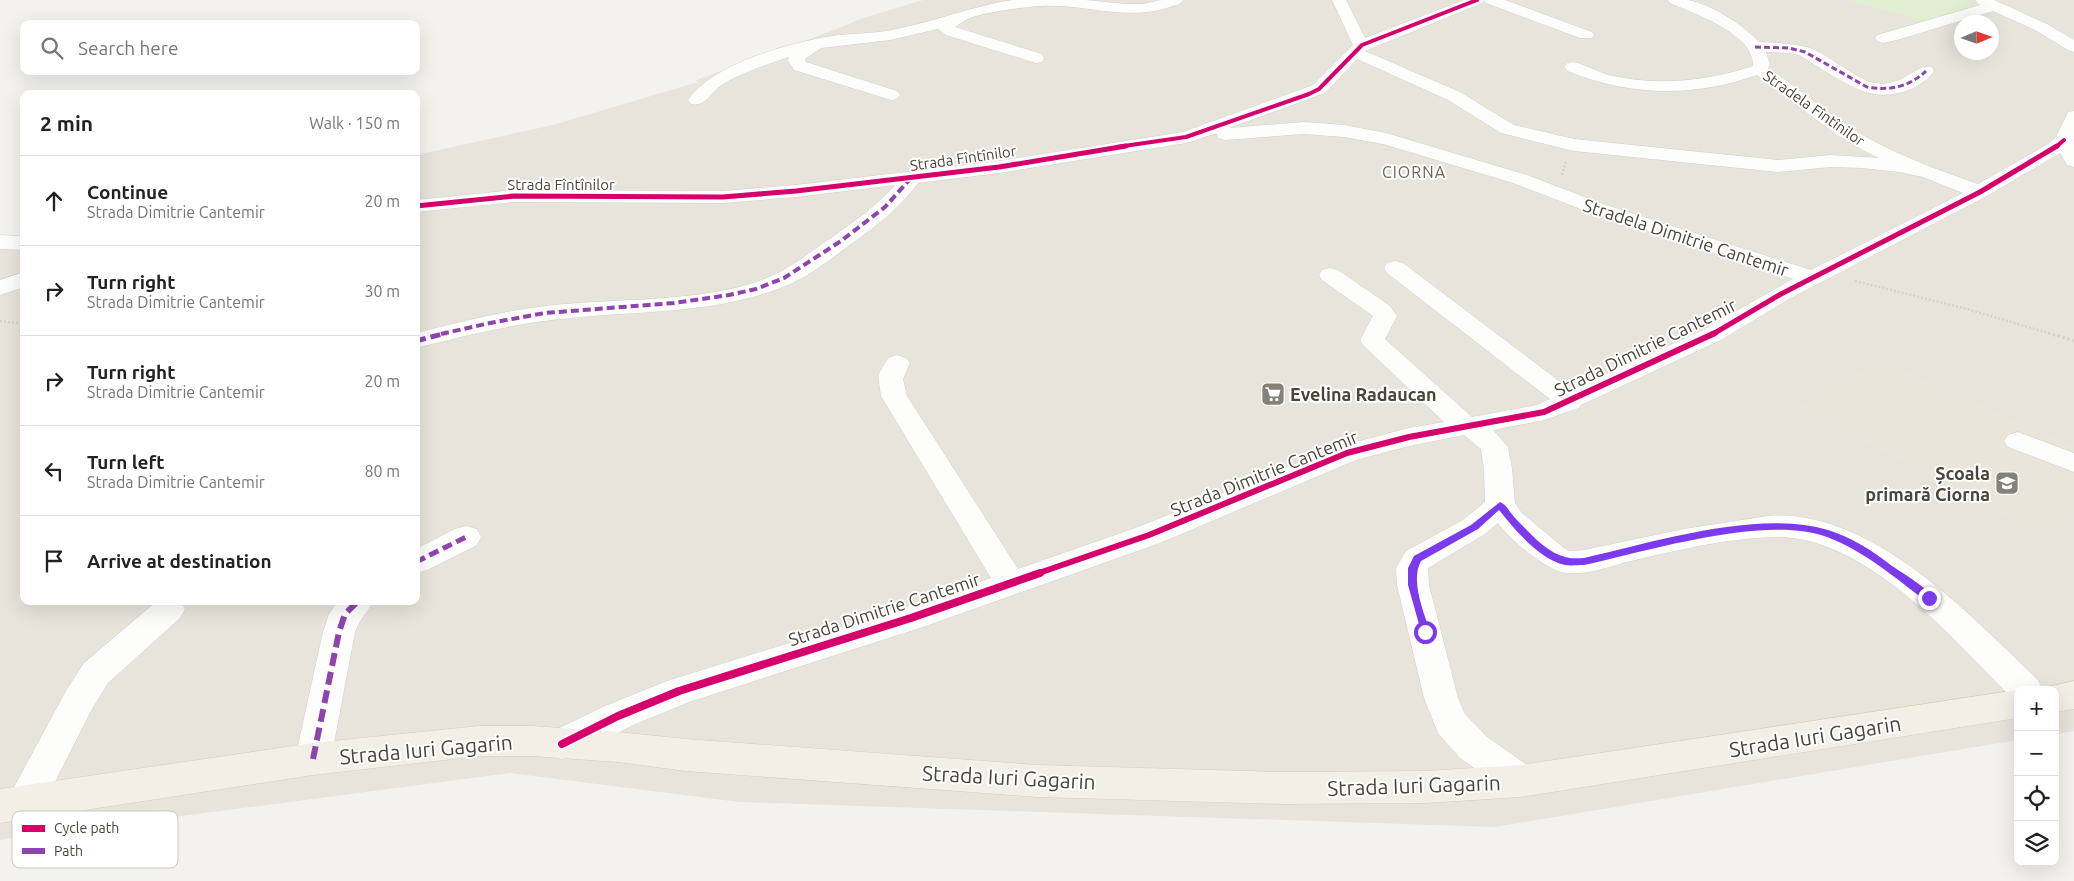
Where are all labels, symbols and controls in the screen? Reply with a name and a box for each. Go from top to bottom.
north arrow [1954,15,1999,60]
search box [20,20,420,75]
icon: search [38,34,66,62]
text: Search here [78,37,178,59]
street label: Stradela Fîntînilor [1760,67,1868,149]
text: 2 min [40,111,93,135]
text: Walk · 150 m [309,114,400,132]
street label: Strada Fîntînilor [909,142,1018,174]
district label: CIORNA [1382,163,1446,181]
street label: Strada Fîntînilor [507,176,615,193]
text: Continue [87,181,168,203]
icon: ahead [40,187,68,215]
text: 20 m [364,192,400,210]
street label: Stradela Dimitrie Cantemir [1581,194,1791,280]
text: Strada Dimitrie Cantemir [87,203,265,221]
text: Turn right [87,271,175,293]
icon: right [40,277,68,305]
text: 30 m [364,282,400,300]
text: Strada Dimitrie Cantemir [87,293,265,311]
street label: Strada Dimitrie Cantemir [1551,294,1739,400]
text: Turn right [87,361,175,383]
icon: right [40,367,68,395]
text: 20 m [364,372,400,390]
supermarket icon: Evelina Radaucan [1260,381,1286,407]
text: Strada Dimitrie Cantemir [87,383,265,401]
place label: Evelina Radaucan [1290,384,1437,404]
street label: Strada Dimitrie Cantemir [1167,426,1361,520]
text: Turn left [87,451,165,473]
icon: left [40,457,68,485]
text: 80 m [364,462,400,480]
place label: Școala primară Ciorna [1865,463,1990,504]
school or university icon: Școala primară Ciorna [1994,470,2020,496]
text: Strada Dimitrie Cantemir [87,473,265,491]
icon: arrive [40,547,68,575]
text: Arrive at destination [87,550,272,572]
street label: Strada Dimitrie Cantemir [786,569,982,649]
route end [1918,587,1941,610]
route start [1414,621,1437,644]
map controls [2014,686,2059,866]
button: + [2014,686,2059,731]
street label: Strada Iuri Gagarin [1727,711,1903,761]
street label: Strada Iuri Gagarin [338,729,514,769]
button: − [2014,731,2059,776]
street label: Strada Iuri Gagarin [922,760,1096,794]
street label: Strada Iuri Gagarin [1327,770,1501,800]
button: locate [2014,776,2059,821]
legend [12,811,178,868]
text: Cycle path [54,820,119,836]
button: layers [2014,821,2059,866]
text: Path [54,843,83,859]

